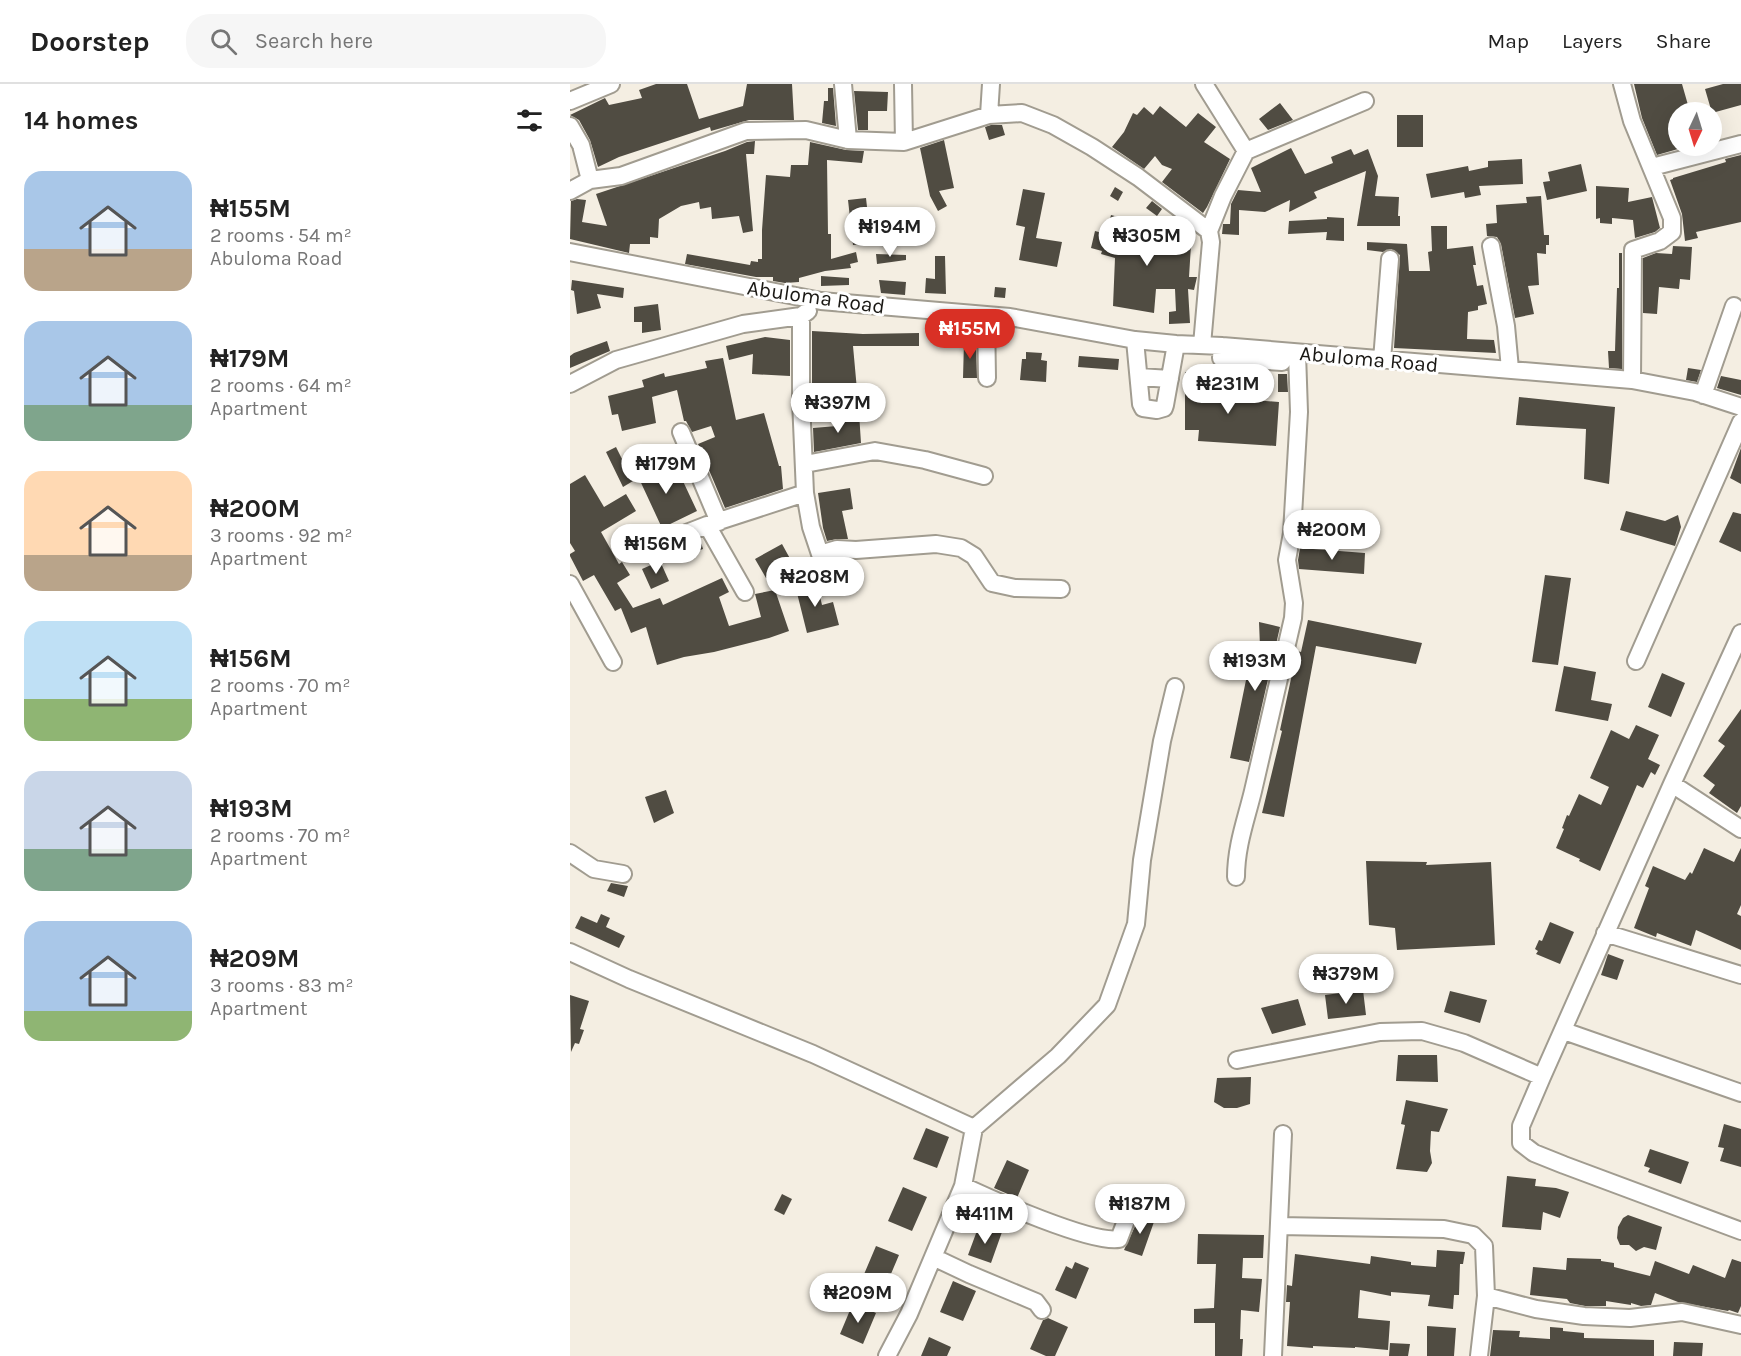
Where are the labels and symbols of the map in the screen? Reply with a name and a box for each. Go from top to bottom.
north arrow [1668,102,1722,156]
pin: ₦194M [848,207,932,258]
pin: ₦305M [1105,216,1189,267]
street label: Abuloma Road [745,275,887,319]
pin: ₦155M [928,309,1012,360]
street label: Abuloma Road [1299,341,1439,377]
pin: ₦231M [1186,364,1270,415]
pin: ₦397M [796,383,880,434]
pin: ₦179M [624,444,708,495]
pin: ₦200M [1290,510,1374,561]
pin: ₦156M [614,524,698,575]
pin: ₦208M [773,557,857,608]
pin: ₦193M [1213,641,1297,692]
pin: ₦379M [1304,954,1388,1005]
pin: ₦187M [1098,1184,1182,1235]
pin: ₦411M [943,1194,1027,1245]
pin: ₦209M [816,1273,900,1324]

